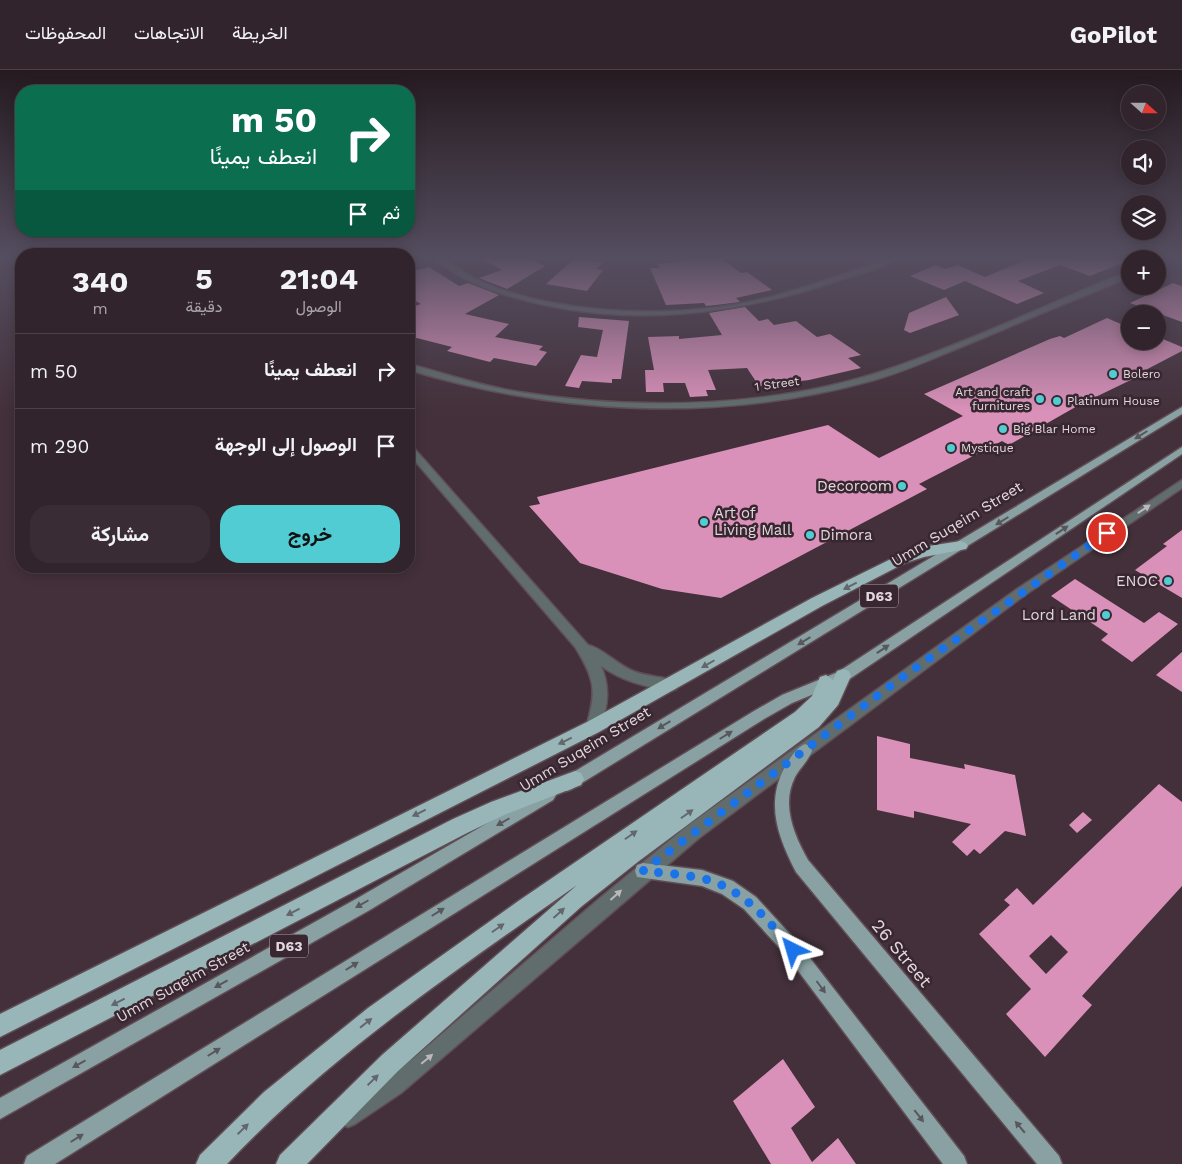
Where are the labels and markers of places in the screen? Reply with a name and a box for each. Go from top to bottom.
place label: Bolero [1123,367,1161,381]
marker: Bolero [1107,368,1119,380]
place label: Art and craft furnitures [955,385,1030,413]
marker: Art and craft furnitures [1034,393,1046,405]
place label: Platinum House [1067,394,1160,408]
marker: Platinum House [1051,395,1063,407]
place label: Big Blar Home [1013,422,1096,436]
marker: Big Blar Home [997,423,1009,435]
place label: Mystique [961,441,1014,455]
marker: Mystique [945,442,957,454]
place label: Decoroom [817,477,892,495]
marker: Decoroom [896,480,908,492]
place label: Art of Living Mall [714,504,792,539]
pin [1086,512,1128,554]
marker: Art of Living Mall [698,516,710,528]
place label: Dimora [820,526,873,544]
marker: Dimora [804,529,816,541]
place label: ENOC [1116,572,1158,590]
marker: ENOC [1162,575,1174,587]
place label: Lord Land [1022,606,1096,624]
marker: Lord Land [1100,609,1112,621]

